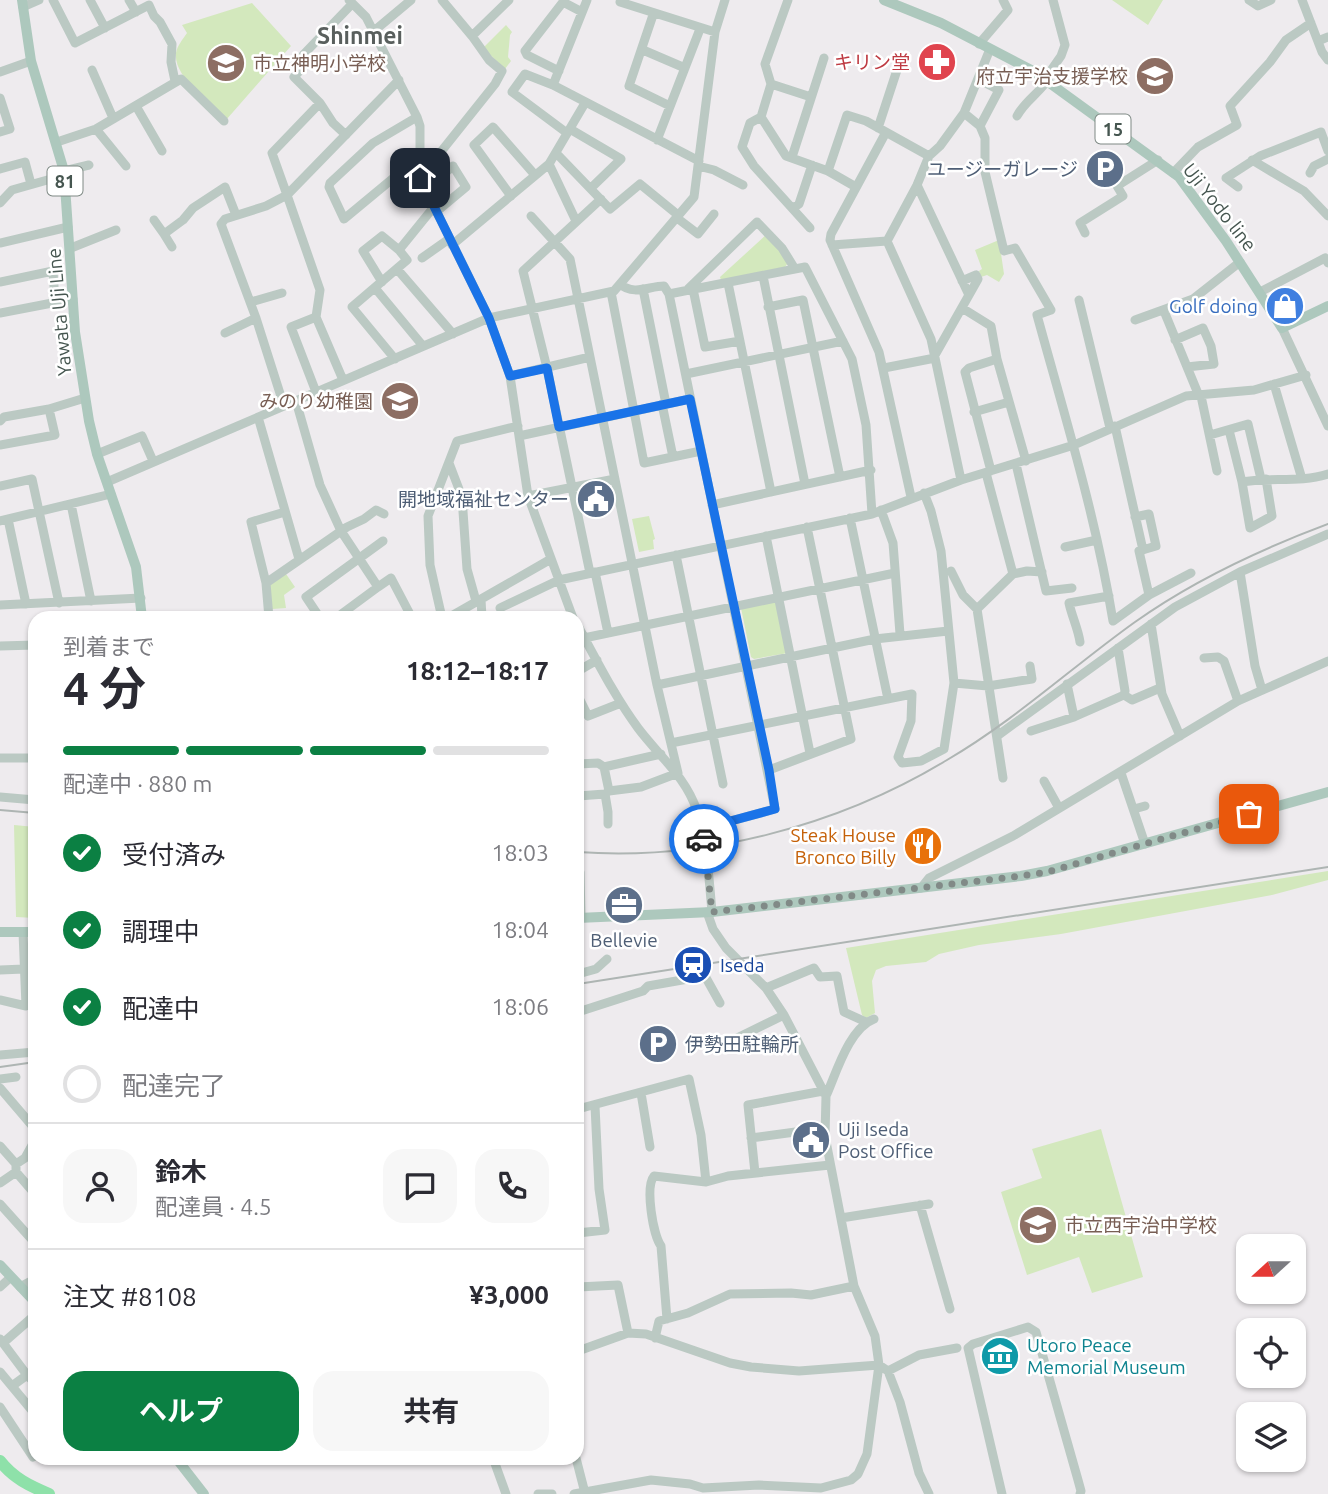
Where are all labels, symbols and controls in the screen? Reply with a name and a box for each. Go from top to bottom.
district label: Shinmei [317,23,403,48]
pharmacy icon: キリン堂 [916,41,958,83]
school or university icon: 市立神明小学校 [205,42,247,84]
place label: キリン堂 [834,51,910,73]
place label: 市立神明小学校 [253,52,386,74]
school or university icon: 府立宇治支援学校 [1134,55,1176,97]
place label: 府立宇治支援学校 [976,65,1128,87]
road number: 15 [1096,114,1130,144]
pin [390,148,450,208]
parking icon: ユージーガレージ [1084,148,1126,190]
place label: ユージーガレージ [927,158,1078,180]
icon: home [401,159,439,197]
street label: Uji Yodo line [1179,159,1261,255]
road number: 81 [48,166,82,196]
street label: Yawata Uji Line [42,247,76,377]
shop icon: Golf doing [1264,285,1306,327]
place label: Golf doing [1169,295,1258,317]
school or university icon: みのり幼稚園 [379,380,421,422]
place label: みのり幼稚園 [259,390,373,412]
public building icon: 開地域福祉センター [575,478,617,520]
place label: 開地域福祉センター [398,488,569,510]
text: 到着まで [63,634,155,659]
text: 18:12–18:17 [406,656,549,685]
text: 4 分 [63,662,146,714]
text: 配達中 · 880 m [63,771,212,796]
pin [1219,784,1279,844]
icon: bag [1230,795,1268,833]
courier [669,804,739,874]
icon: car [685,820,723,858]
place label: Steak House Bronco Billy [790,824,896,868]
restaurant icon: Steak House Bronco Billy [902,825,944,867]
icon: check [63,834,101,872]
text: 受付済み [122,840,226,869]
text: 18:03 [491,840,549,865]
office icon: Bellevie [603,884,645,926]
icon: check [63,911,101,949]
text: 調理中 [122,917,200,946]
text: 18:04 [491,917,549,942]
place label: Bellevie [590,929,658,951]
station icon: Iseda [672,944,714,986]
place label: Iseda [720,954,764,976]
icon: check [63,988,101,1026]
text: 配達中 [122,994,200,1023]
text: 18:06 [491,994,549,1019]
parking icon: 伊勢田駐輪所 [637,1023,679,1065]
place label: 伊勢田駐輪所 [685,1033,799,1055]
text: 配達完了 [122,1071,226,1100]
place label: Uji Iseda Post Office [838,1118,933,1162]
public building icon: Uji Iseda Post Office [790,1119,832,1161]
button: person [63,1149,137,1223]
button: chat [383,1149,457,1223]
button: phone [475,1149,549,1223]
text: 鈴木 [155,1157,207,1186]
text: 配達員 · 4.5 [155,1194,272,1219]
school or university icon: 市立西宇治中学校 [1017,1204,1059,1246]
place label: 市立西宇治中学校 [1065,1214,1217,1236]
north arrow [1236,1234,1306,1304]
map controls [1236,1234,1306,1472]
text: ¥3,000 [469,1280,549,1309]
text: 注文 #8108 [63,1282,197,1311]
button: locate [1236,1318,1306,1388]
place label: Utoro Peace Memorial Museum [1027,1334,1186,1378]
museum icon: Utoro Peace Memorial Museum [979,1335,1021,1377]
button: ヘルプ [63,1371,299,1451]
button: 共有 [313,1371,549,1451]
button: layers [1236,1402,1306,1472]

